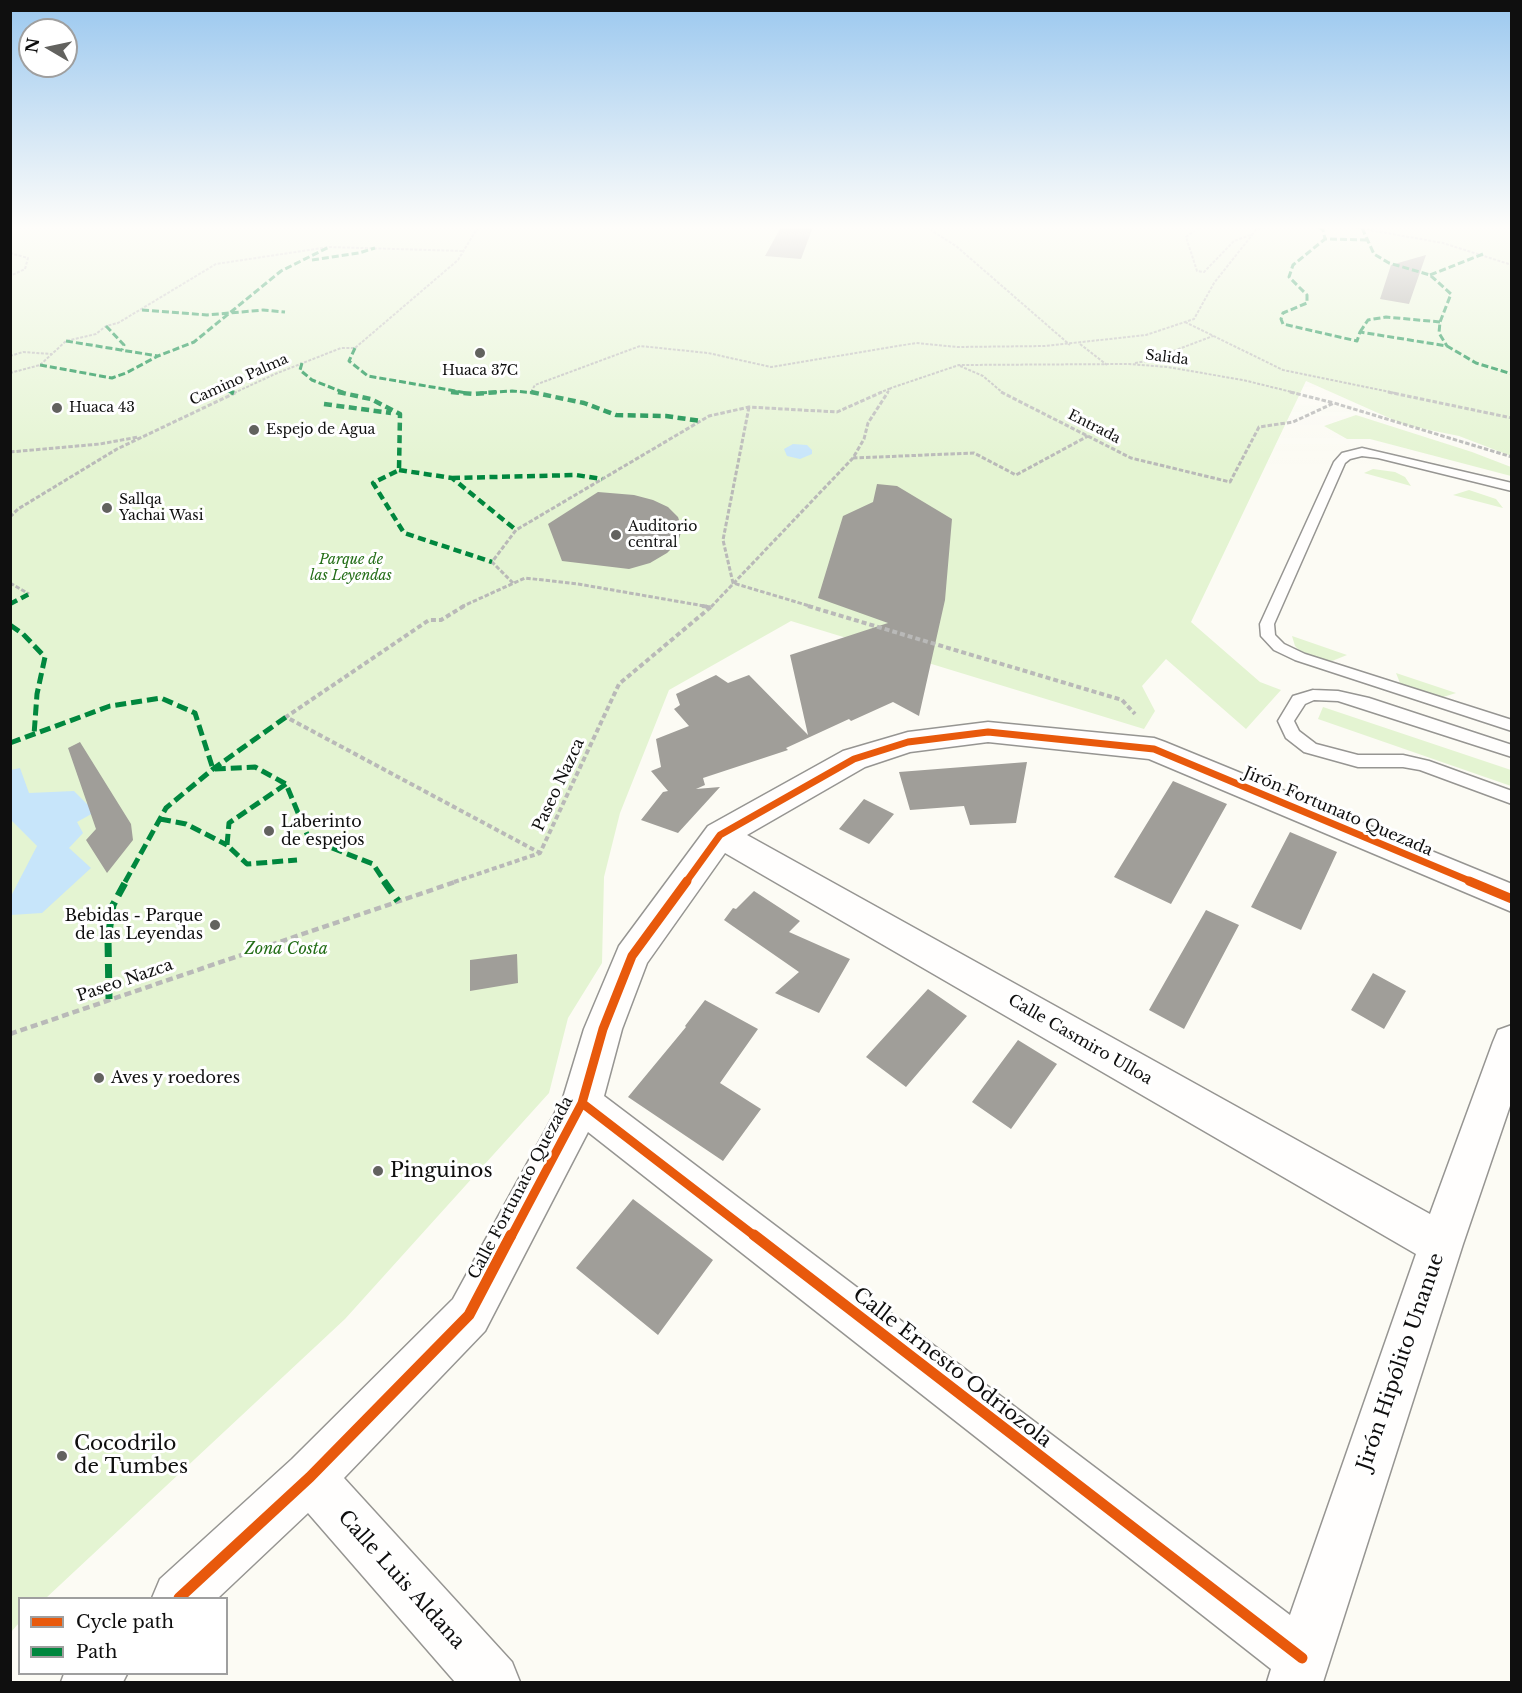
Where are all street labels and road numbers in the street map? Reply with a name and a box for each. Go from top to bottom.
street label: Salida [1144,347,1190,369]
street label: Camino Palma [187,351,291,409]
street label: Entrada [1065,407,1123,447]
street label: Paseo Nazca [529,736,589,834]
street label: Jirón Fortunato Quezada [1241,763,1435,861]
street label: Paseo Nazca [75,956,175,1006]
street label: Calle Casmiro Ulloa [1004,991,1156,1089]
street label: Calle Fortunato Quezada [465,1093,577,1283]
street label: Jirón Hipólito Unanue [1353,1250,1449,1474]
street label: Calle Ernesto Odriozola [848,1283,1056,1453]
street label: Calle Luis Aldana [332,1506,470,1654]

